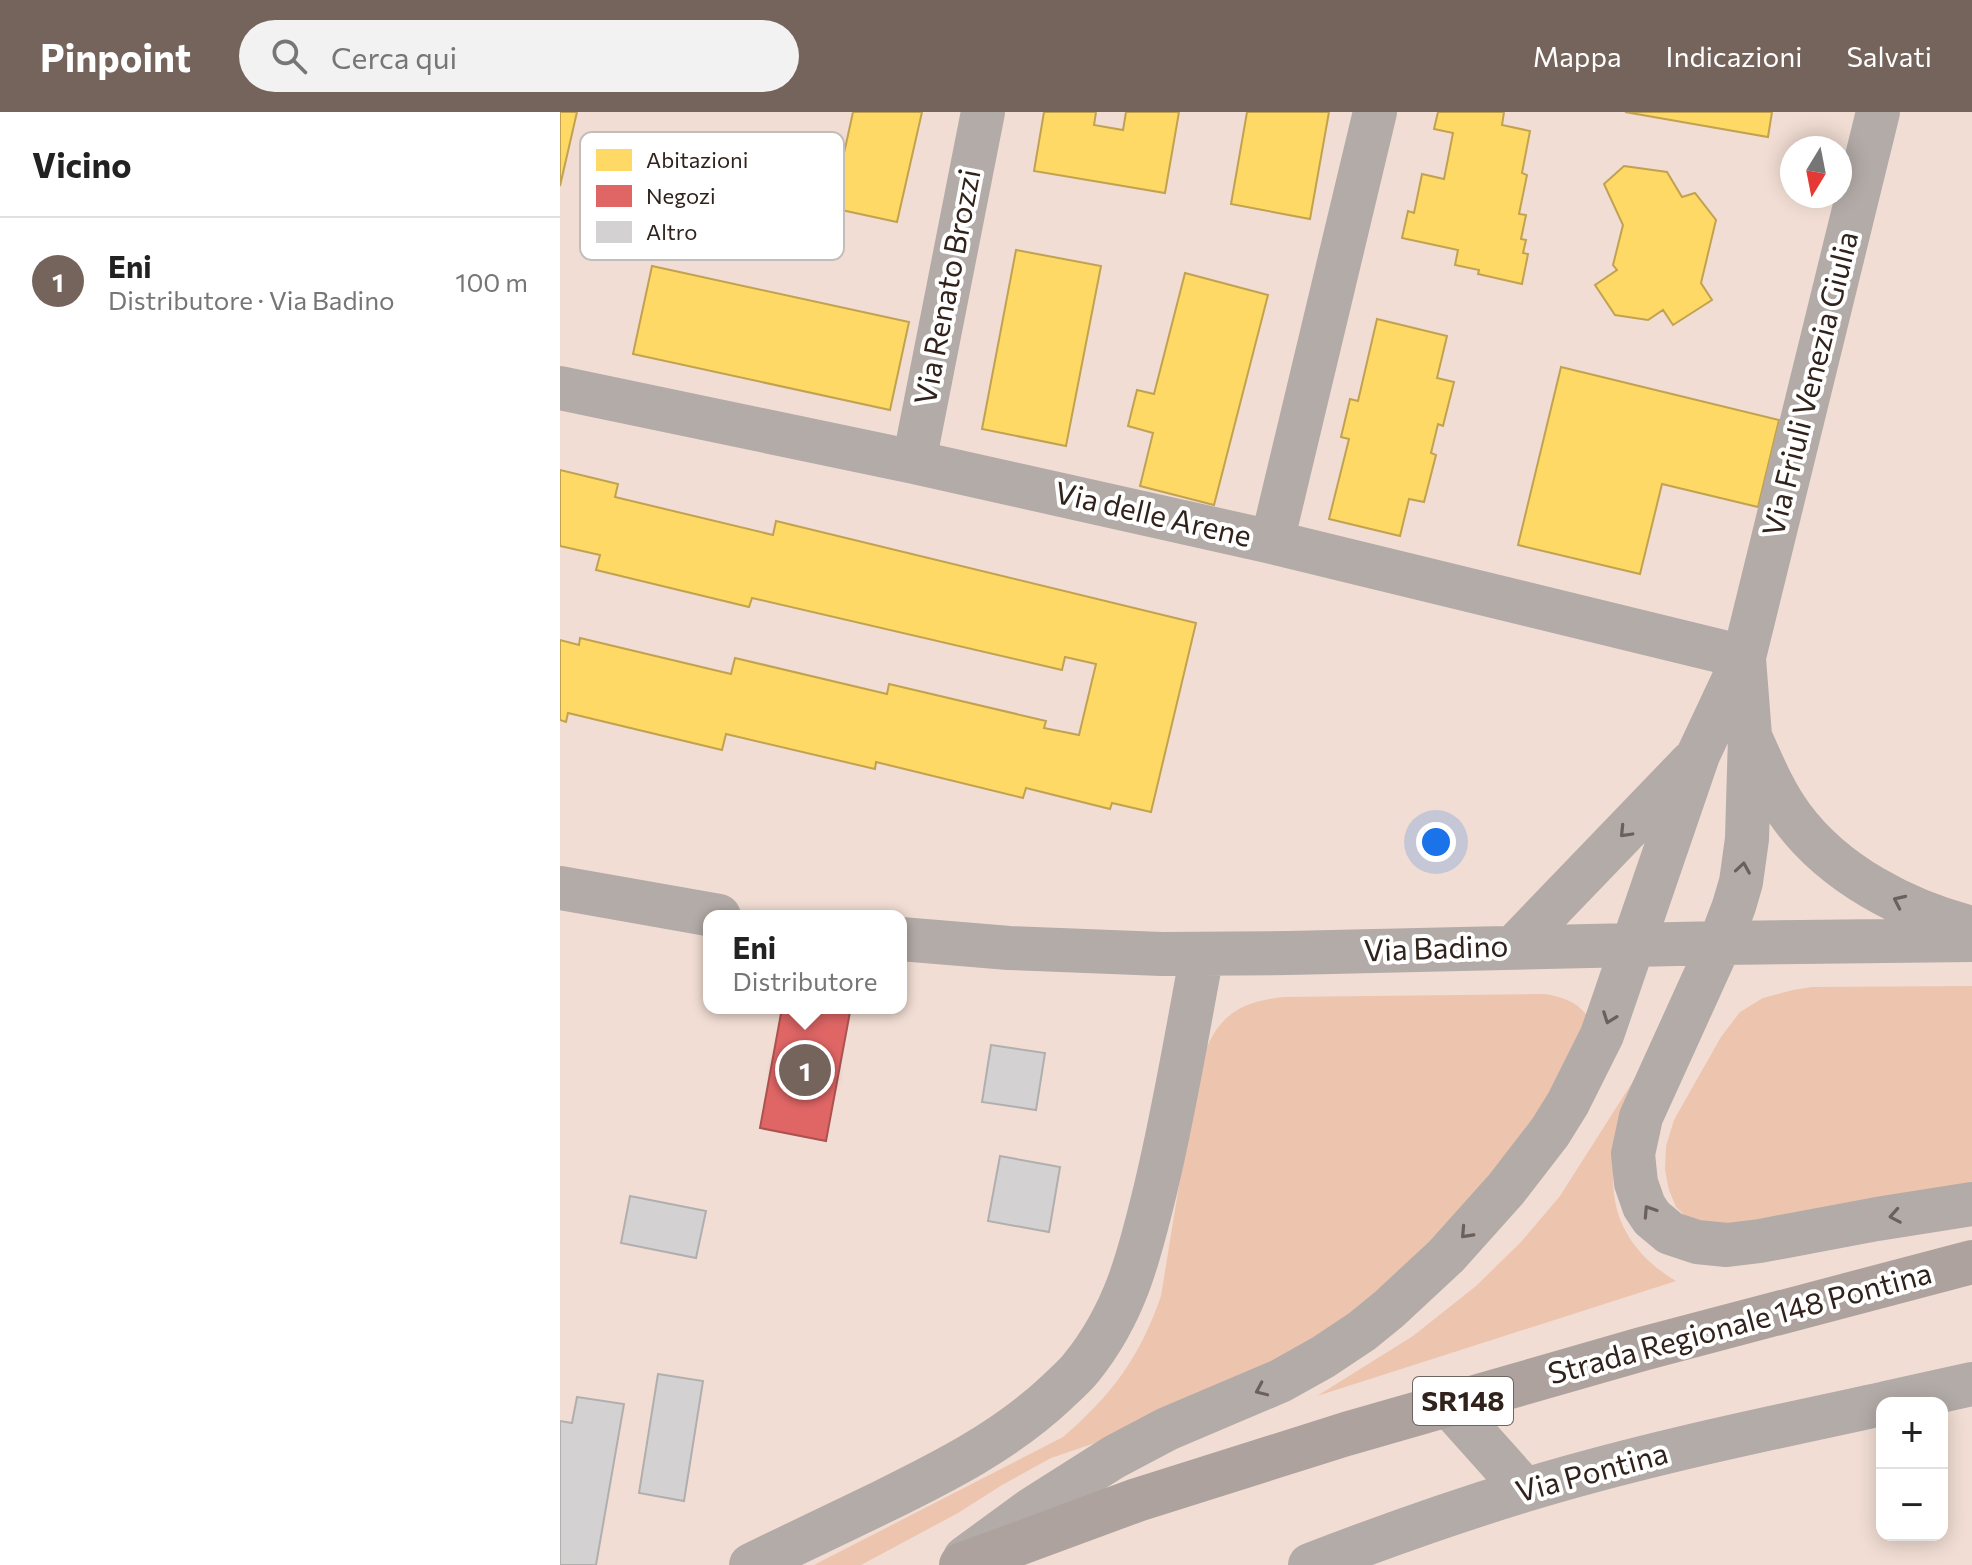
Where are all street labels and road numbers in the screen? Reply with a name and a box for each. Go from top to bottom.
street label: Via Renato Brozzi [905,165,987,408]
street label: Via Friuli Venezia Giulia [1753,227,1864,540]
street label: Via delle Arene [1052,472,1256,553]
street label: Via Badino [1363,925,1509,968]
street label: Strada Regionale 148 Pontina [1543,1253,1935,1391]
road number: SR148 [1413,1377,1513,1425]
street label: Via Pontina [1511,1433,1672,1509]

